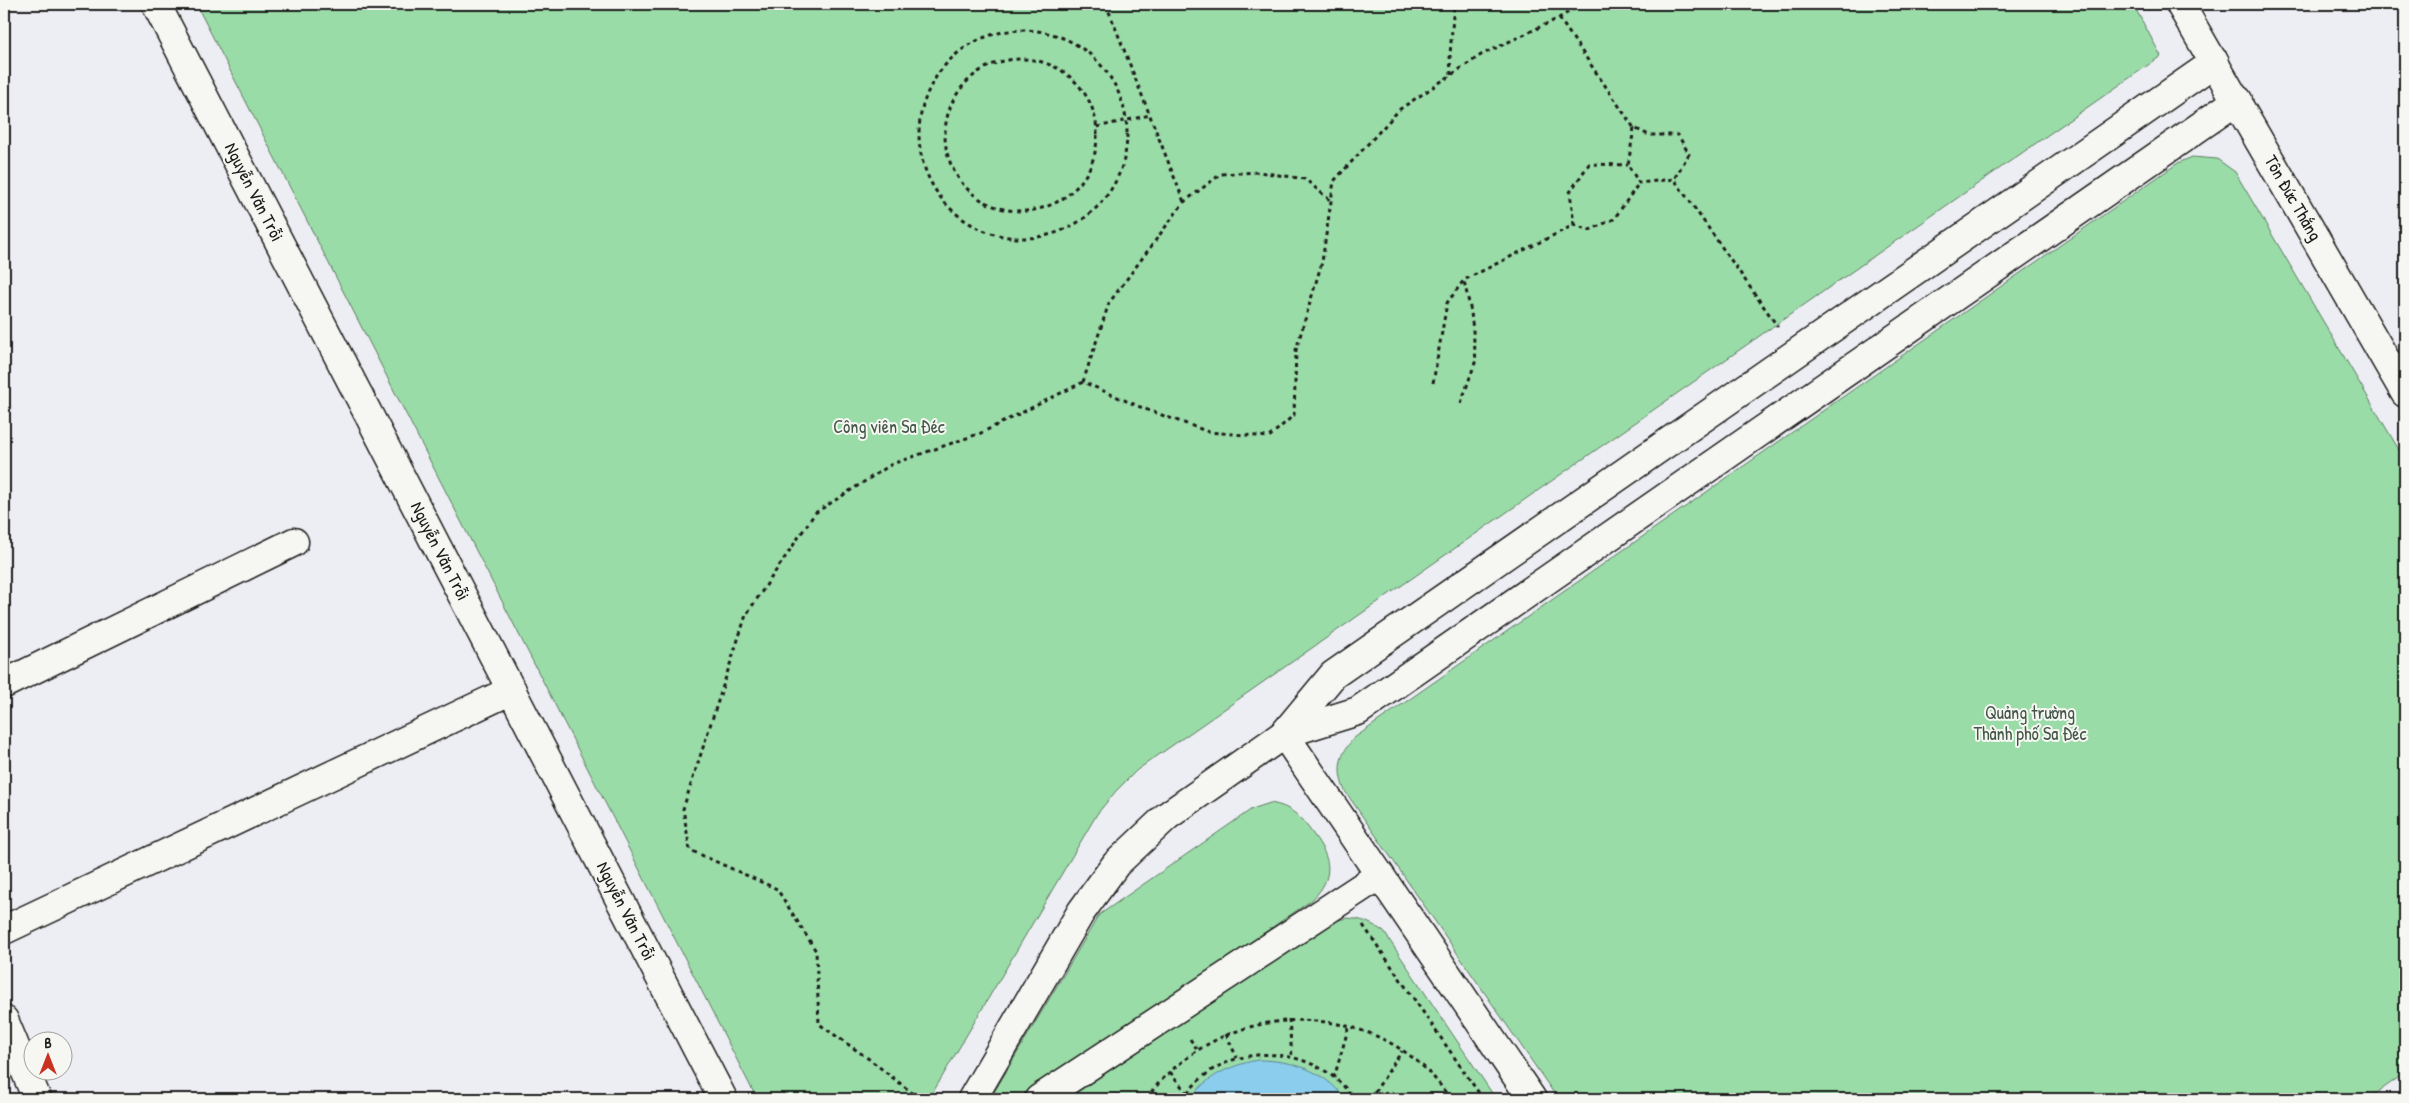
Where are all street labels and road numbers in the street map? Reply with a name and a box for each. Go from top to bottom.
street label: Nguyễn Văn Trỗi [219,138,290,246]
street label: Tôn Đức Thắng [2259,150,2328,245]
street label: Nguyễn Văn Trỗi [405,497,476,605]
street label: Nguyễn Văn Trỗi [591,857,662,965]

